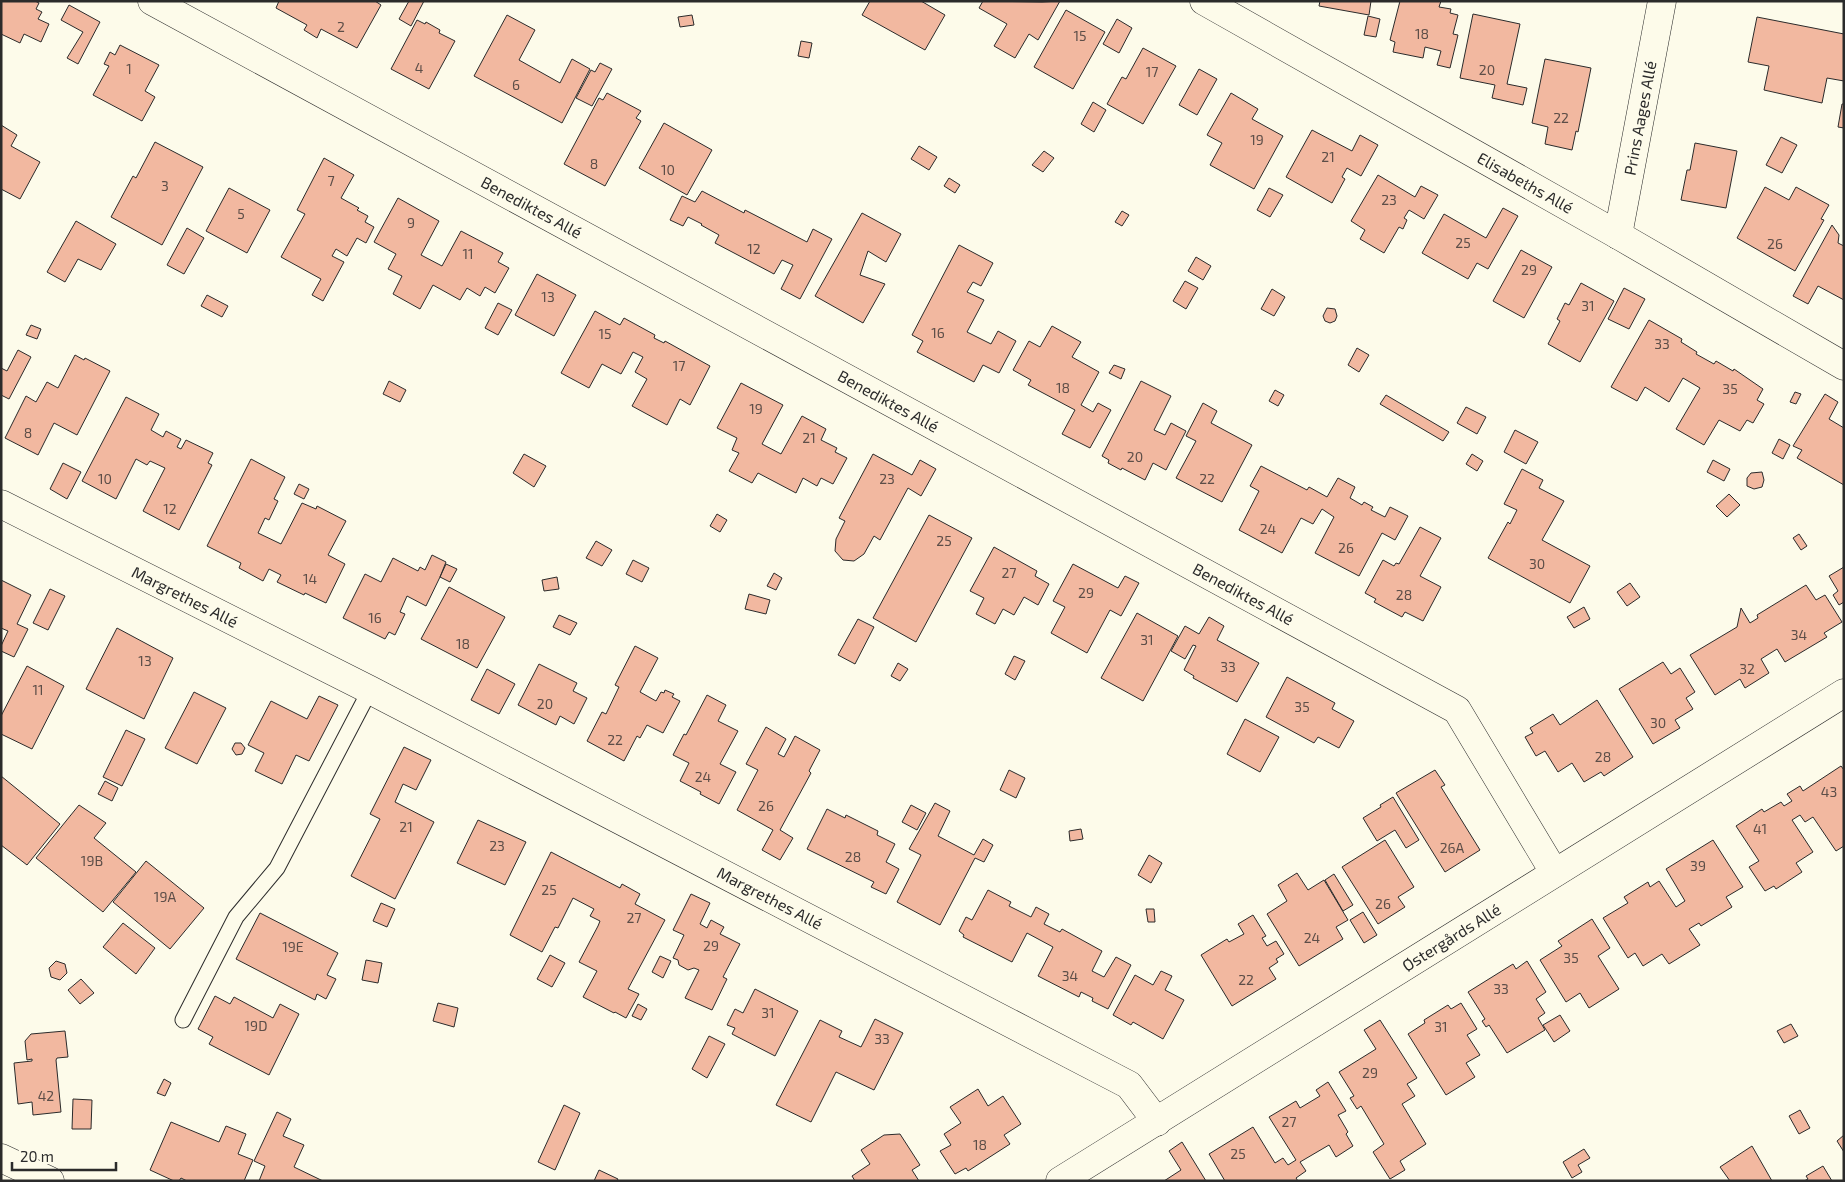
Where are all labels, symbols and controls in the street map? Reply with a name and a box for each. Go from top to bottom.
house number: 2 [337,18,345,35]
house number: 18 [1415,25,1429,42]
house number: 15 [1073,27,1087,44]
house number: 4 [415,59,423,76]
street label: Prins Aages Allé [1619,59,1660,177]
house number: 1 [126,60,132,77]
house number: 20 [1479,61,1495,78]
house number: 17 [1146,63,1158,80]
house number: 6 [512,76,520,93]
house number: 22 [1553,109,1569,126]
house number: 19 [1250,131,1264,148]
street label: Elisabeths Allé [1474,147,1577,217]
house number: 21 [1321,148,1335,165]
house number: 8 [590,155,598,172]
house number: 10 [661,161,675,178]
house number: 7 [327,172,335,189]
street label: Benediktes Allé [478,172,585,242]
house number: 3 [161,177,169,194]
house number: 23 [1381,191,1397,208]
house number: 5 [237,205,245,222]
house number: 9 [407,214,415,231]
house number: 25 [1455,234,1471,251]
house number: 26 [1767,235,1783,252]
house number: 12 [747,240,761,257]
house number: 11 [462,245,474,262]
house number: 29 [1521,261,1537,278]
house number: 13 [541,288,555,305]
house number: 31 [1581,297,1595,314]
house number: 16 [931,324,945,341]
house number: 15 [598,325,612,342]
house number: 33 [1654,335,1670,352]
house number: 17 [673,357,685,374]
street label: Benediktes Allé [835,366,942,436]
house number: 18 [1056,379,1070,396]
house number: 35 [1722,380,1738,397]
house number: 19 [749,400,763,417]
house number: 8 [24,424,32,441]
house number: 21 [802,429,816,446]
house number: 20 [1127,448,1143,465]
house number: 10 [98,470,112,487]
house number: 23 [879,470,895,487]
house number: 22 [1199,470,1215,487]
house number: 12 [163,500,177,517]
house number: 24 [1260,520,1276,537]
house number: 25 [936,532,952,549]
house number: 26 [1338,539,1354,556]
house number: 30 [1529,555,1545,572]
street label: Benediktes Allé [1190,558,1297,629]
street label: Margrethes Allé [129,562,241,631]
house number: 27 [1001,564,1017,581]
house number: 14 [303,570,317,587]
house number: 29 [1078,584,1094,601]
house number: 28 [1396,586,1412,603]
house number: 16 [368,609,382,626]
house number: 34 [1791,626,1807,643]
house number: 31 [1140,631,1154,648]
house number: 18 [456,635,470,652]
house number: 13 [138,652,152,669]
house number: 33 [1220,658,1236,675]
house number: 32 [1739,660,1755,677]
house number: 11 [32,681,44,698]
house number: 20 [537,695,553,712]
house number: 35 [1294,698,1310,715]
house number: 30 [1650,714,1666,731]
house number: 22 [607,731,623,748]
house number: 28 [1595,748,1611,765]
house number: 24 [695,768,711,785]
house number: 43 [1821,783,1837,800]
house number: 26 [758,797,774,814]
house number: 21 [399,818,413,835]
house number: 41 [1753,820,1767,837]
house number: 23 [489,837,505,854]
house number: 26A [1440,839,1465,856]
house number: 28 [845,848,861,865]
house number: 19B [81,852,103,869]
house number: 39 [1690,857,1706,874]
street label: Margrethes Allé [714,862,826,933]
house number: 25 [541,881,557,898]
house number: 19A [154,888,176,905]
house number: 26 [1375,895,1391,912]
street label: Østergårds Allé [1398,899,1504,975]
house number: 27 [626,909,642,926]
house number: 24 [1304,929,1320,946]
house number: 29 [703,937,719,954]
house number: 19E [282,938,304,955]
house number: 35 [1563,949,1579,966]
house number: 34 [1062,967,1078,984]
house number: 22 [1238,971,1254,988]
house number: 33 [1493,980,1509,997]
house number: 31 [761,1004,775,1021]
house number: 19D [245,1017,267,1034]
house number: 31 [1434,1018,1448,1035]
house number: 33 [874,1030,890,1047]
house number: 29 [1362,1064,1378,1081]
house number: 42 [38,1087,54,1104]
house number: 27 [1281,1113,1297,1130]
house number: 18 [973,1136,987,1153]
scale bar [12,1140,116,1172]
house number: 25 [1230,1145,1246,1162]
text: 20 m [20,1147,54,1165]

